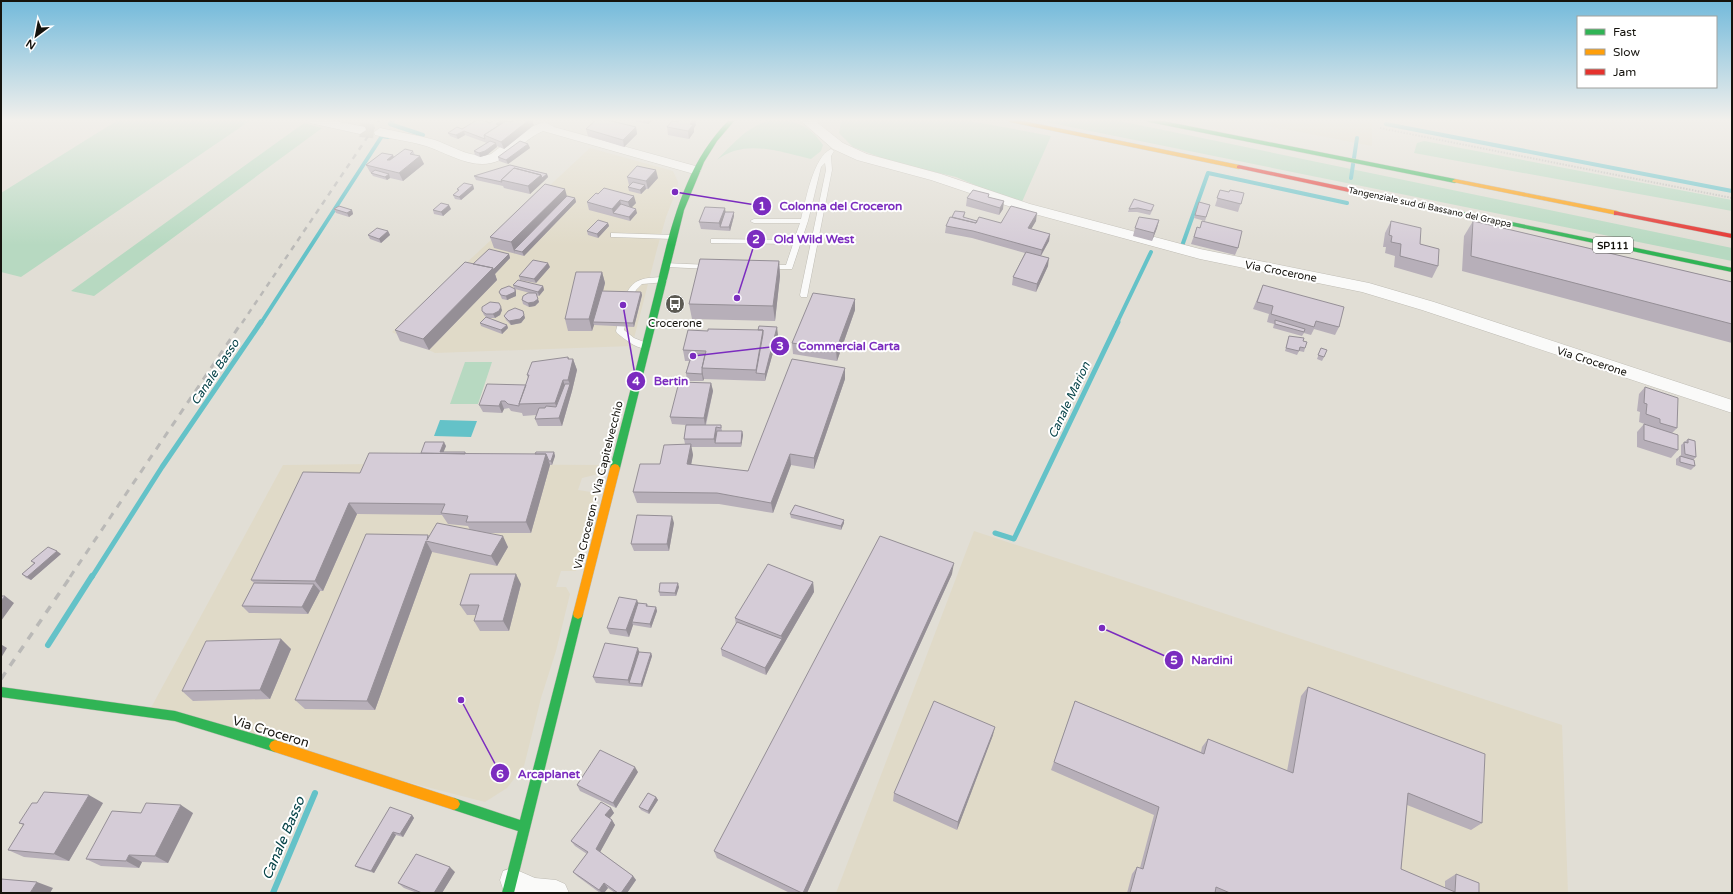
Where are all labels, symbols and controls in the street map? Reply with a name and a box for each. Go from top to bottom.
north arrow [16,16,56,56]
legend [1577,16,1717,88]
text: Fast [1613,25,1637,39]
text: N [24,36,38,52]
text: Slow [1613,45,1640,59]
text: Jam [1613,65,1636,79]
street label: Tangenziale sud di Bassano del Grappa [1347,185,1512,230]
callout: Colonna del Croceron [752,194,910,218]
text: 1 [758,199,766,213]
text: Colonna del Croceron [780,199,902,213]
callout: Old Wild West [746,227,862,251]
text: 2 [752,232,760,246]
text: Old Wild West [774,232,855,246]
road number: SP111 [1593,237,1633,253]
street label: Via Crocerone [1244,258,1318,285]
bus stop icon: Crocerone [664,293,686,315]
place label: Crocerone [648,317,702,330]
callout: Commercial Carta [770,334,908,358]
water label: Canale Basso [188,336,242,407]
text: 3 [776,339,784,353]
text: Commercial Carta [798,339,900,353]
street label: Via Crocerone [1555,344,1629,379]
water label: Canale Marion [1045,359,1093,440]
callout: Bertin [626,369,696,393]
text: 4 [632,374,640,388]
text: Bertin [654,374,688,388]
street label: Via Croceron - Via Capitelvecchio [571,399,626,571]
callout: Nardini [1164,648,1241,672]
text: 5 [1170,653,1178,667]
text: Nardini [1191,653,1233,667]
street label: Via Croceron [230,713,311,751]
callout: Arcaplanet [490,761,588,785]
text: 6 [496,767,504,781]
text: Arcaplanet [518,767,581,782]
water label: Canale Basso [258,793,309,882]

